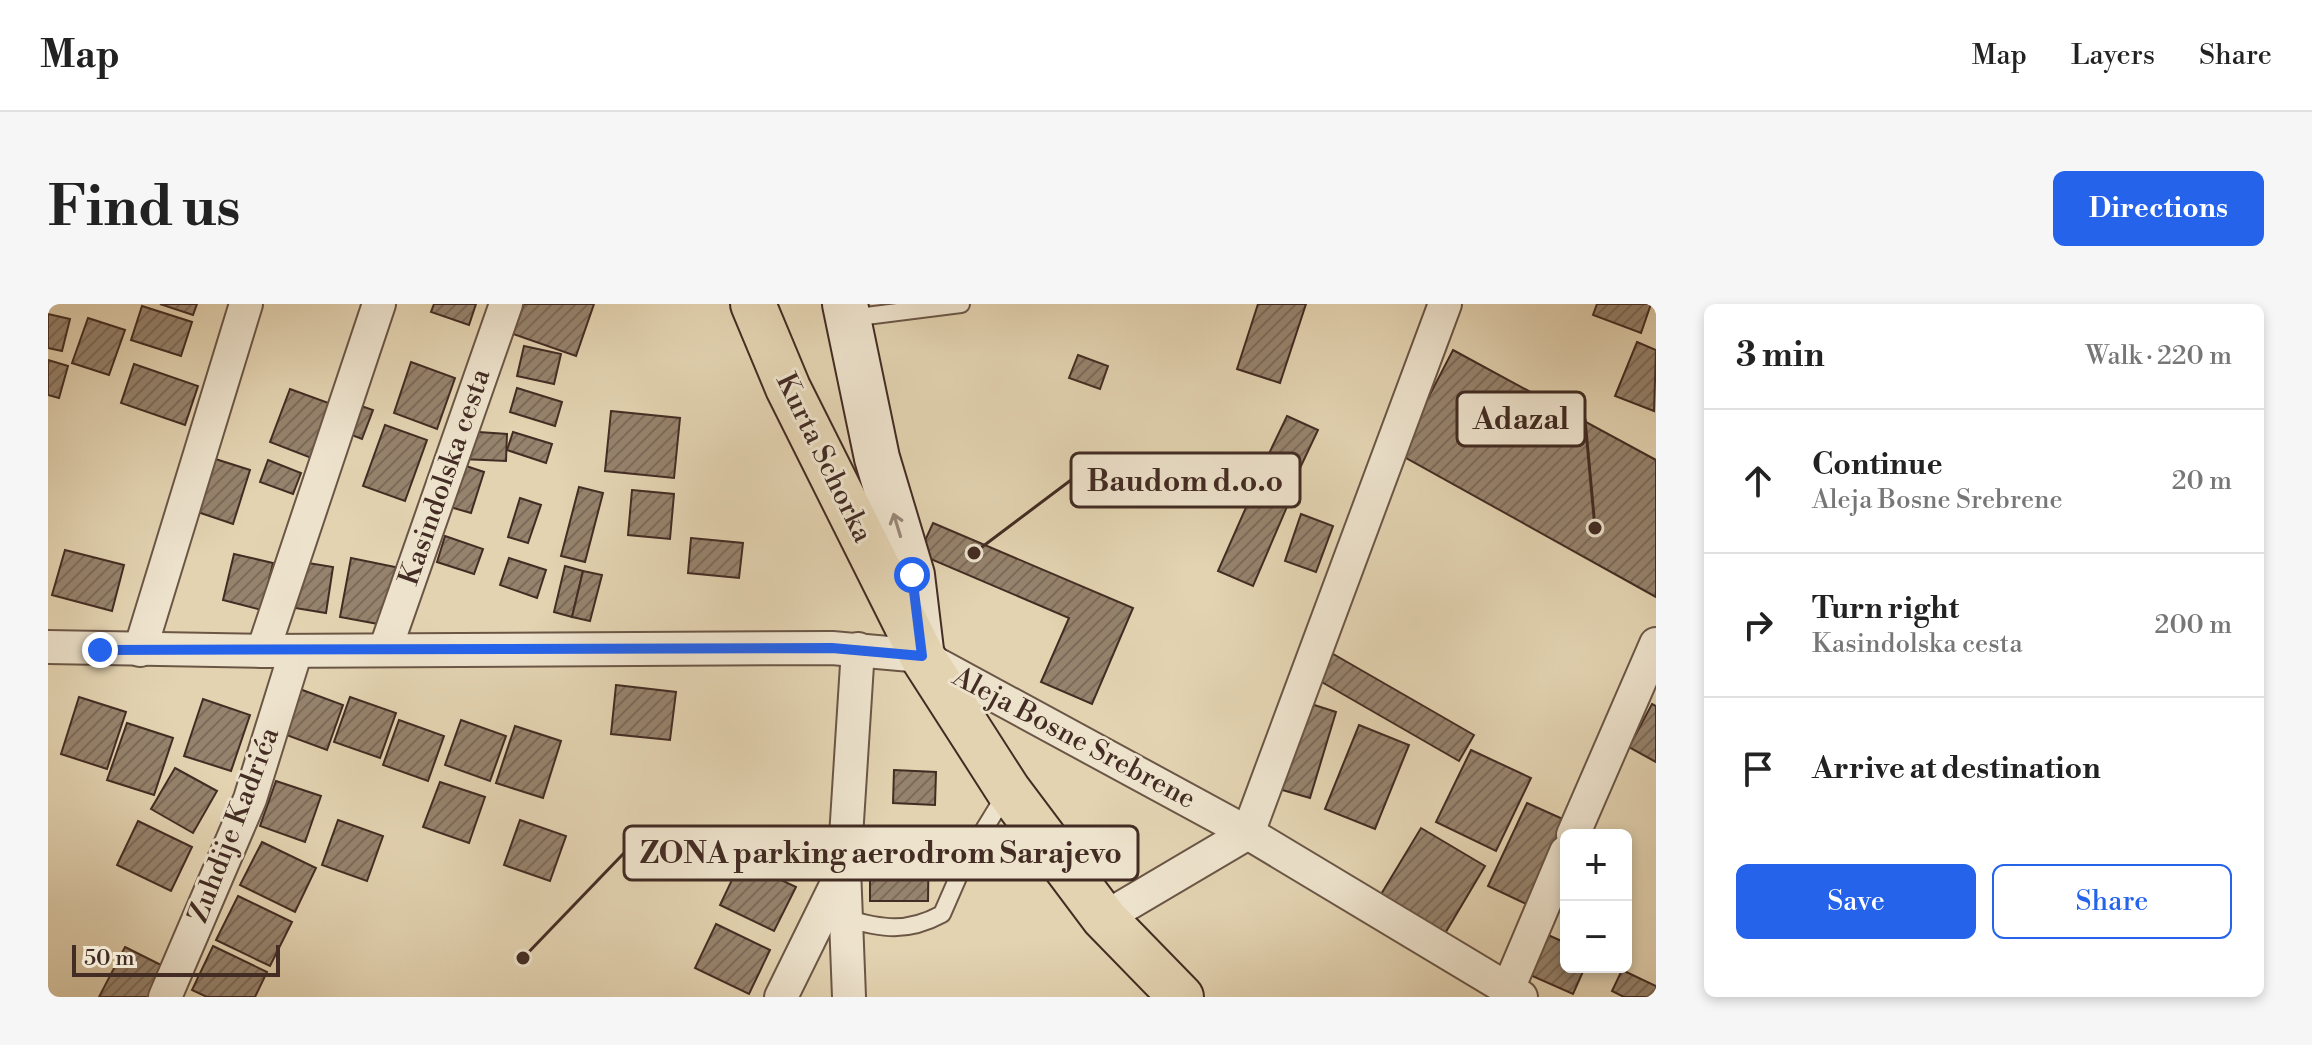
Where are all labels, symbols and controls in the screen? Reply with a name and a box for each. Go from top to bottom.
text: Map [40,32,120,79]
text: Map [1972,38,2027,73]
text: Layers [2071,38,2155,73]
text: Share [2199,38,2272,73]
button: Directions [2053,171,2264,246]
text: Find us [48,173,241,243]
text: 3 min [1736,335,1825,377]
text: Walk · 220 m [2086,340,2232,372]
street label: Kasindolska cesta [392,363,499,590]
street label: Kurta Schorka [768,368,880,549]
callout: Adazal [1457,392,1585,446]
text: Adazal [1472,401,1569,439]
text: Continue [1812,446,1943,484]
callout: Baudom d.o.o [1071,453,1300,507]
icon: ahead [1736,459,1780,503]
text: Baudom d.o.o [1087,463,1283,501]
text: 20 m [2172,465,2232,497]
text: Aleja Bosne Srebrene [1812,484,2063,516]
one-way arrow [889,512,904,538]
route start [894,557,930,593]
text: Turn right [1812,590,1959,628]
icon: right [1736,603,1780,647]
text: 200 m [2155,609,2232,641]
text: Kasindolska cesta [1812,628,2023,660]
route end [82,632,118,668]
street label: Aleja Bosne Srebrene [946,659,1201,817]
street label: Zuhdije Kadrića [181,722,288,928]
icon: arrive [1736,747,1780,791]
text: Arrive at destination [1812,750,2101,788]
callout: ZONA parking aerodrom Sarajevo [624,826,1138,880]
map controls [1560,829,1632,973]
button: + [1560,829,1632,901]
text: ZONA parking aerodrom Sarajevo [640,835,1122,873]
button: Save [1736,864,1976,939]
button: Share [1992,864,2232,939]
button: − [1560,901,1632,973]
scale bar [72,941,280,977]
text: 50 m [84,945,135,972]

